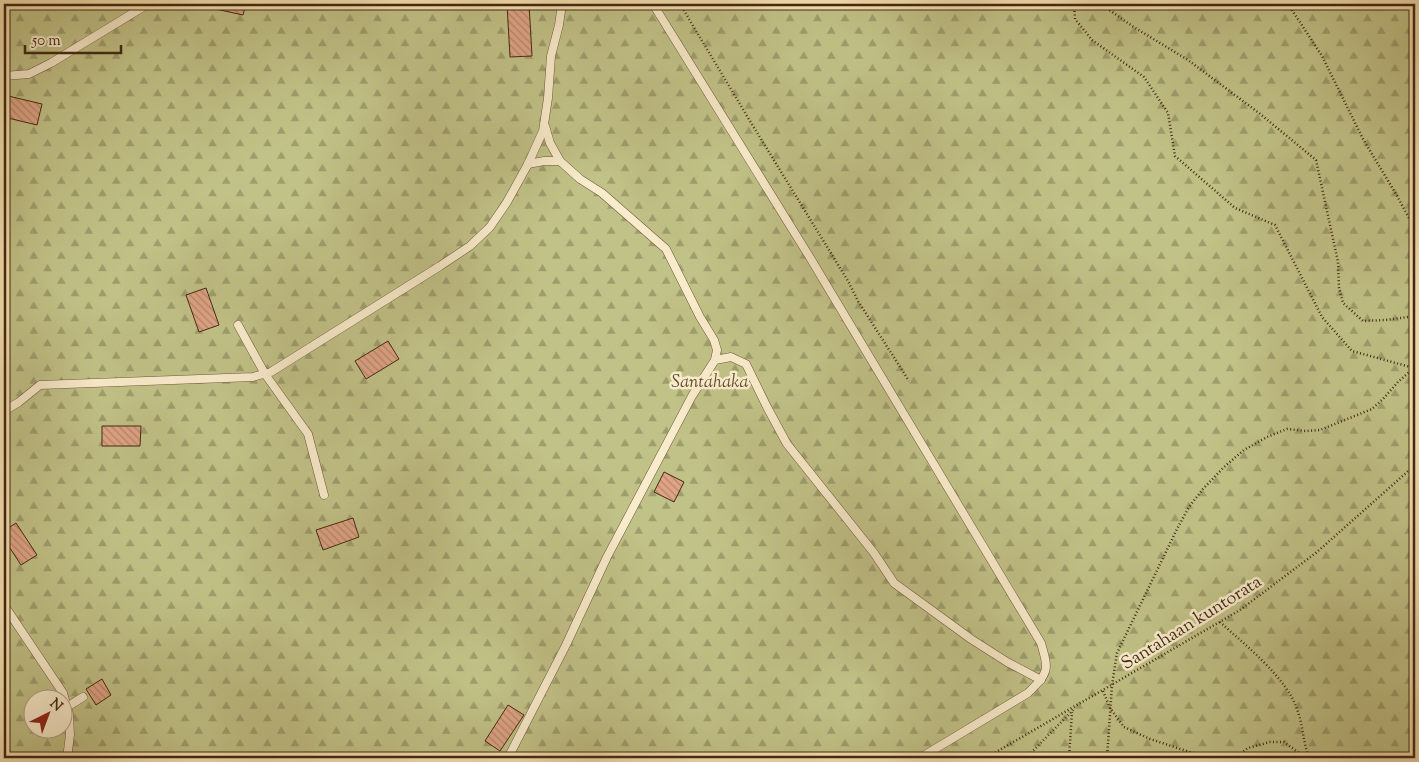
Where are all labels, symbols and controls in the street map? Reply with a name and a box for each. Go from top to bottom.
scale bar [25,22,121,54]
text: 50 m [31,31,61,52]
park label: Santahaka [671,370,749,396]
street label: Santahaan kuntorata [1117,570,1267,677]
north arrow [22,690,72,740]
text: N [45,695,66,717]

